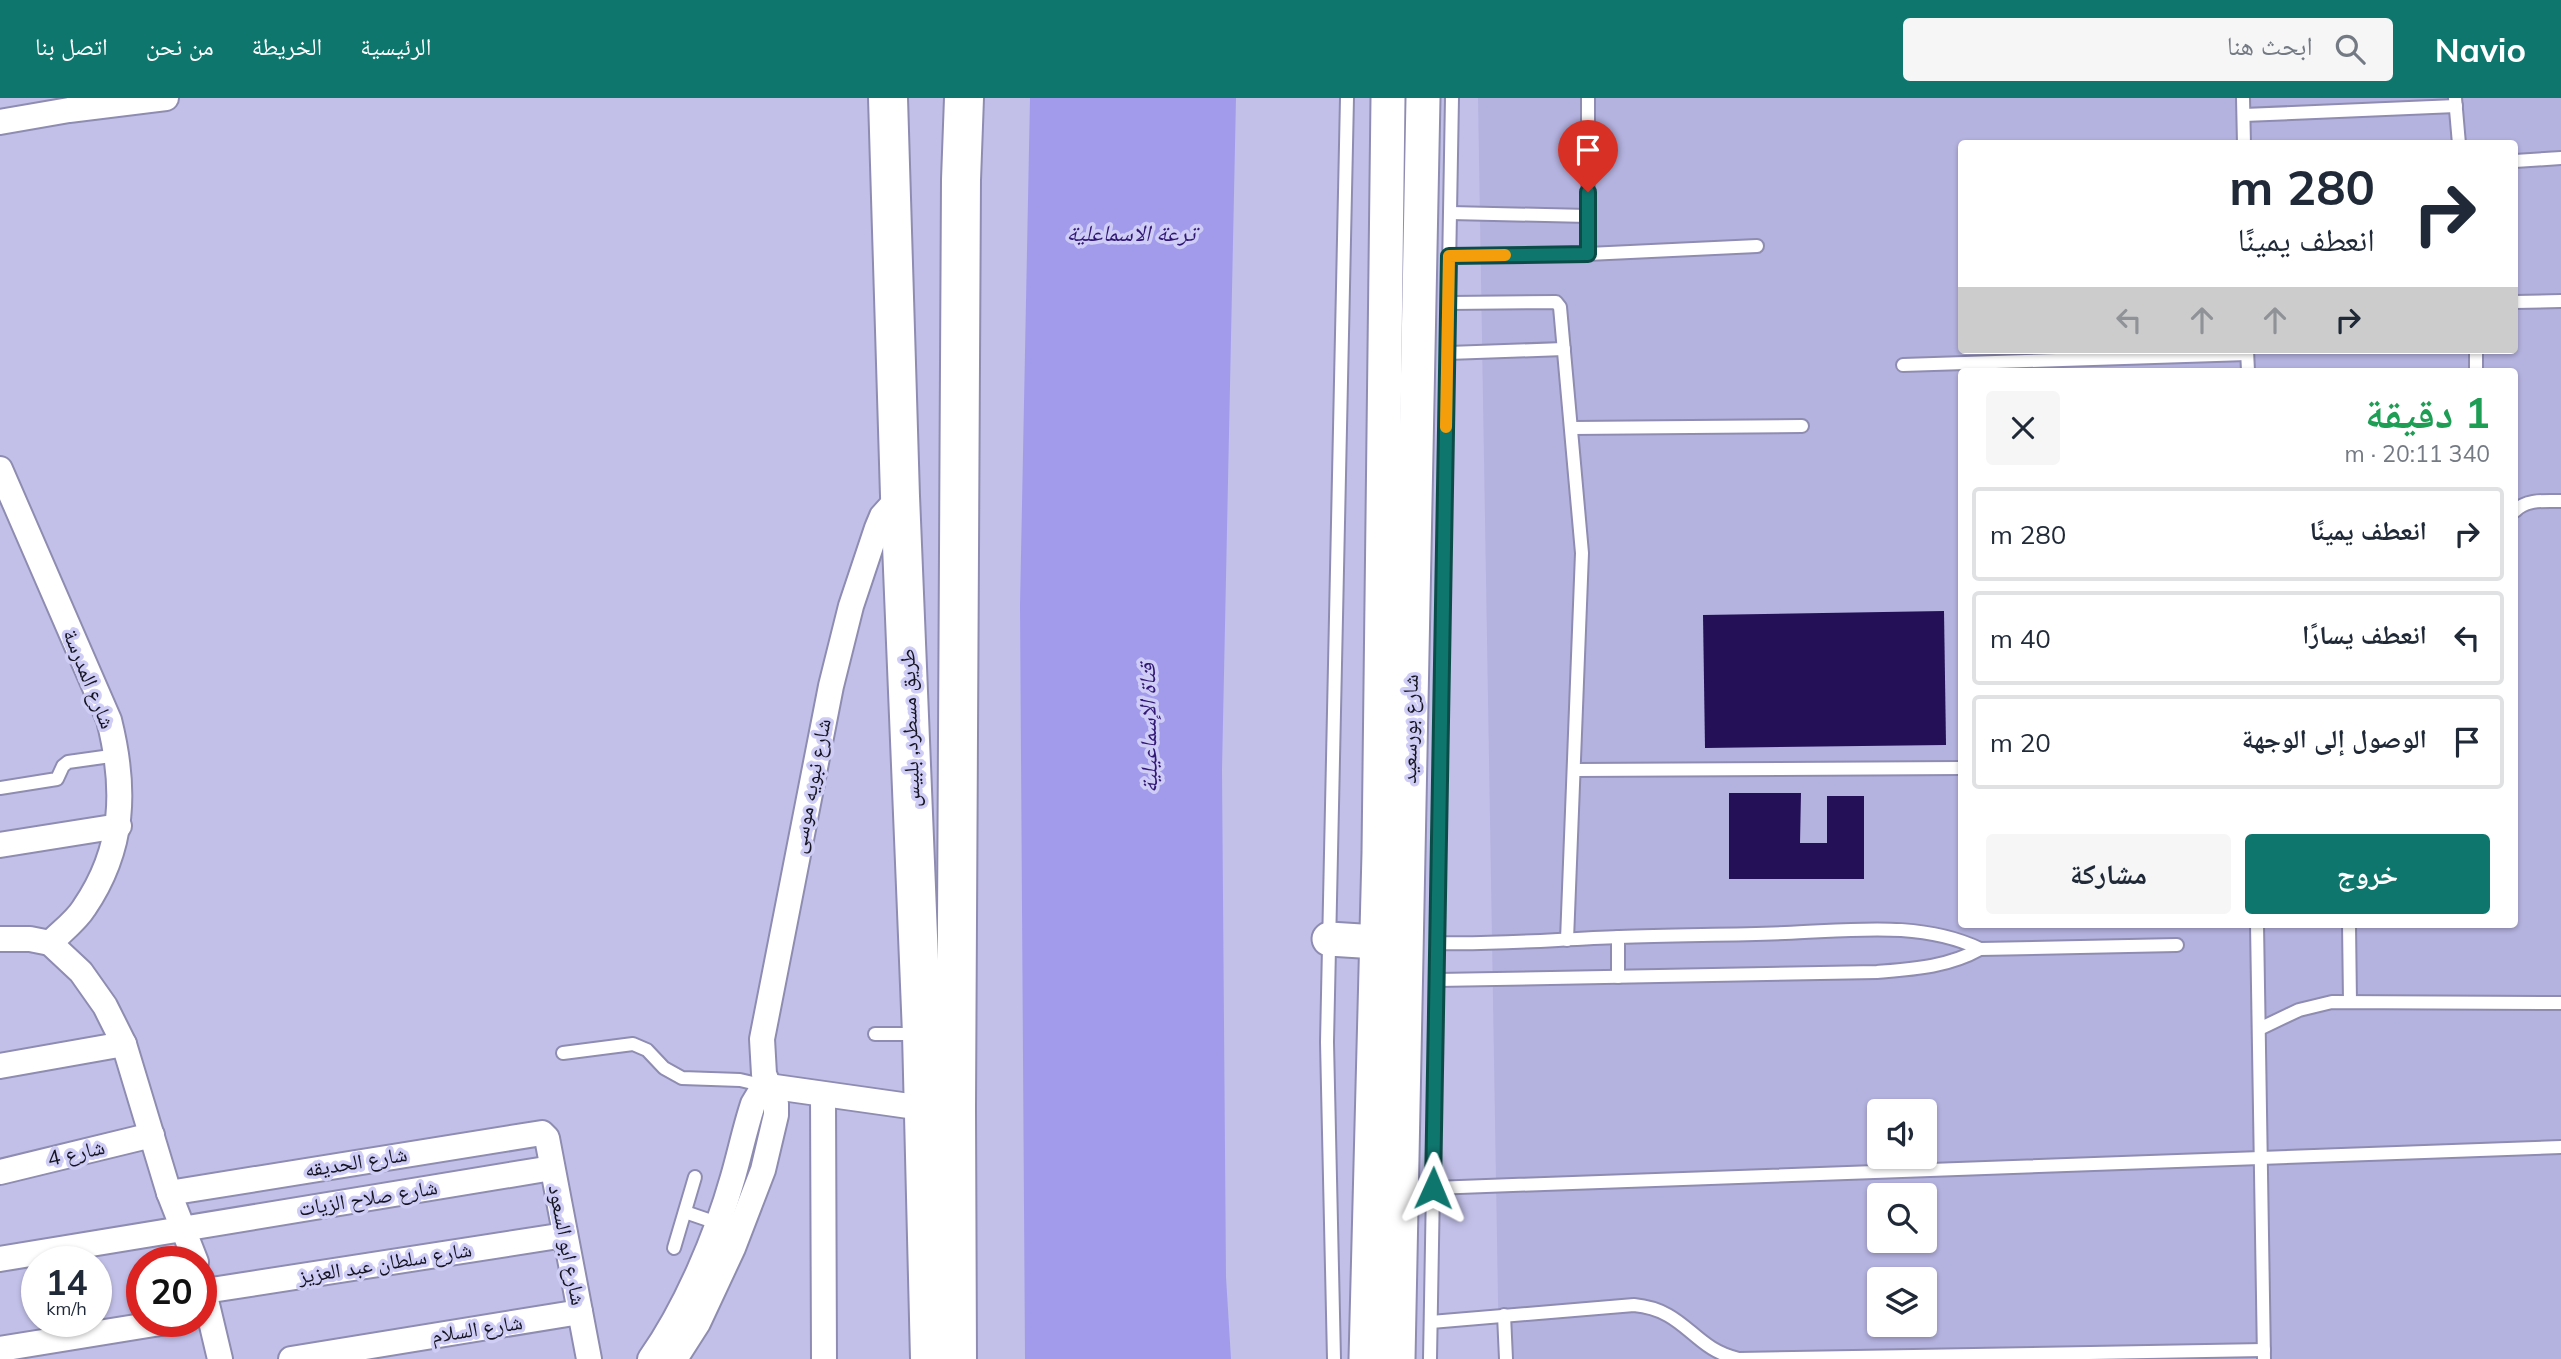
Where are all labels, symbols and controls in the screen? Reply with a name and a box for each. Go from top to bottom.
search box [1903,18,2393,81]
text: ابحث هنا [2227,29,2313,62]
text: Navio [2435,29,2526,70]
icon: search [2331,30,2369,68]
text: اتصل بنا [35,31,108,61]
text: من نحن [146,31,214,61]
text: الخريطة [252,31,322,61]
text: الرئيسية [360,31,431,61]
pin [1558,120,1618,192]
icon: arrive [1569,131,1607,169]
text: 280 m [2229,156,2375,217]
icon: right [2399,168,2490,259]
water label: ترعة الاسماعلية [1067,218,1201,247]
text: انعطف يمينًا [2238,219,2375,259]
icon: left [2110,301,2148,339]
icon: ahead [2183,301,2221,339]
icon: ahead [2256,301,2294,339]
icon: right [2329,301,2367,339]
text: 1 دقيقة [2365,386,2490,439]
button: close [1986,391,2060,465]
text: 340 m · 20:11 [2345,439,2490,468]
text: انعطف يمينًا [2310,514,2427,547]
icon: right [2448,515,2486,553]
text: 280 m [1990,518,2066,551]
text: انعطف يسارًا [2302,618,2427,651]
icon: left [2448,619,2486,657]
text: 40 m [1990,622,2051,655]
street label: شارع المدرسة [57,625,122,733]
street label: طريق مسطرد, بلبيس [893,648,926,808]
water label: قناة الإسماعيلية [1132,660,1163,793]
street label: شارع بورسعيد [1395,674,1424,784]
street label: شارع نبويه موسى [784,716,837,856]
text: الوصول إلى الوجهة [2242,722,2427,755]
icon: arrive [2448,723,2486,761]
text: 20 m [1990,726,2051,759]
button: مشاركة [1986,834,2231,914]
button: خروج [2245,834,2490,914]
map controls [1867,1099,1937,1337]
button: sound [1867,1099,1937,1169]
street label: شارع 4 [45,1133,107,1172]
street label: شارع الحديقه [303,1140,409,1183]
position arrow [1396,1151,1470,1225]
street label: شارع صلاح الزيات [297,1173,439,1222]
street label: شارع ابو السعود [543,1182,592,1307]
button: search [1867,1183,1937,1253]
street label: شارع سلطان عبد العزيز [295,1235,474,1290]
speed limit sign: 20 [126,1246,217,1337]
text: 14 [45,1260,88,1304]
button: layers [1867,1267,1937,1337]
text: km/h [46,1297,87,1320]
street label: شارع السلام [429,1308,525,1350]

